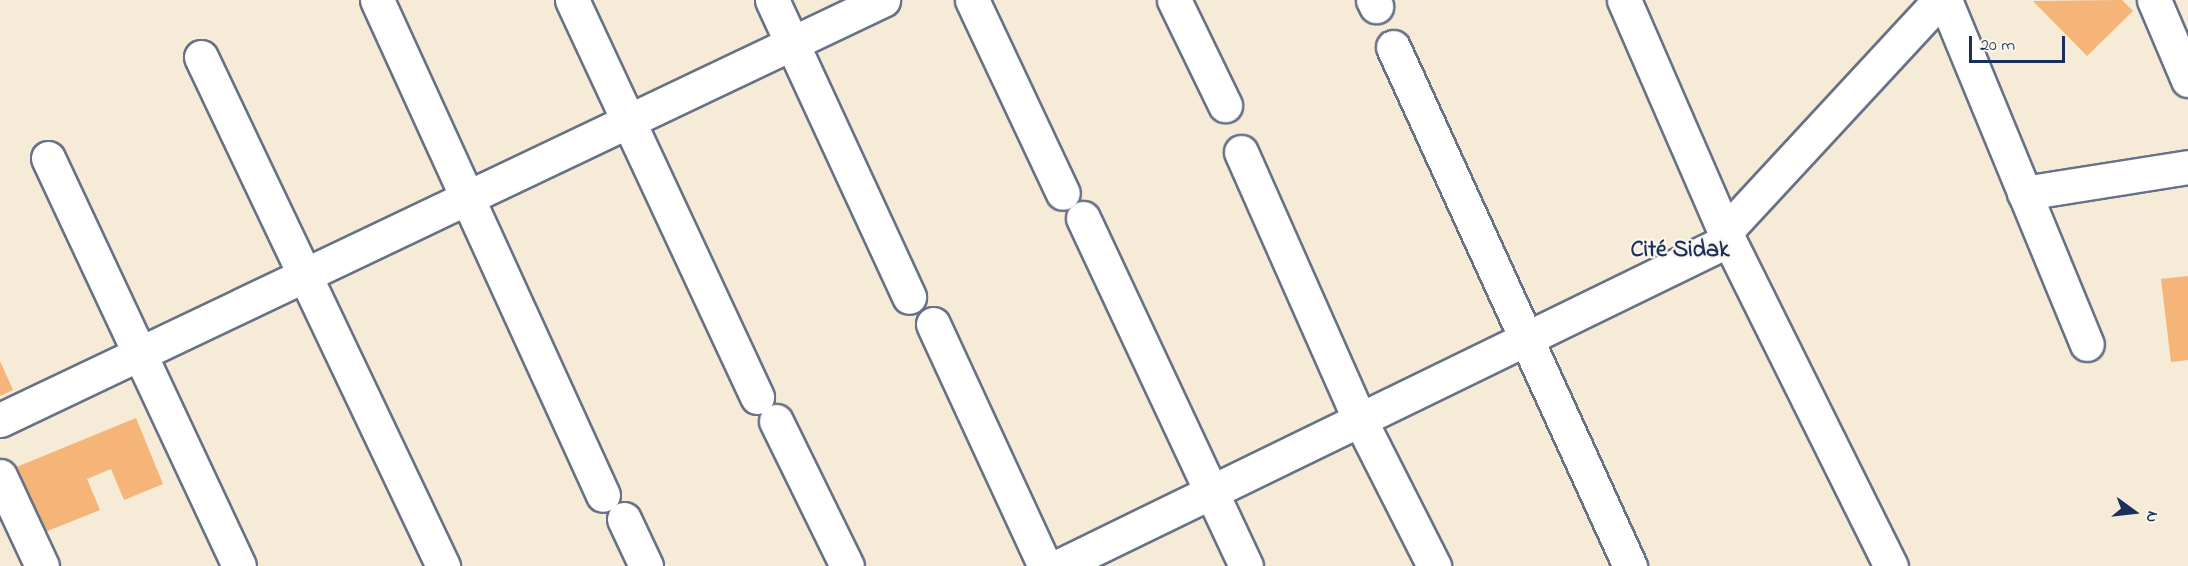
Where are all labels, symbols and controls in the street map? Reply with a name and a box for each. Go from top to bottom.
scale bar [1972,24,2068,62]
text: 20 m [1980,33,2015,59]
district label: Cité Sidak [1631,237,1729,265]
north arrow [2104,482,2164,542]
text: N [2138,508,2164,525]

